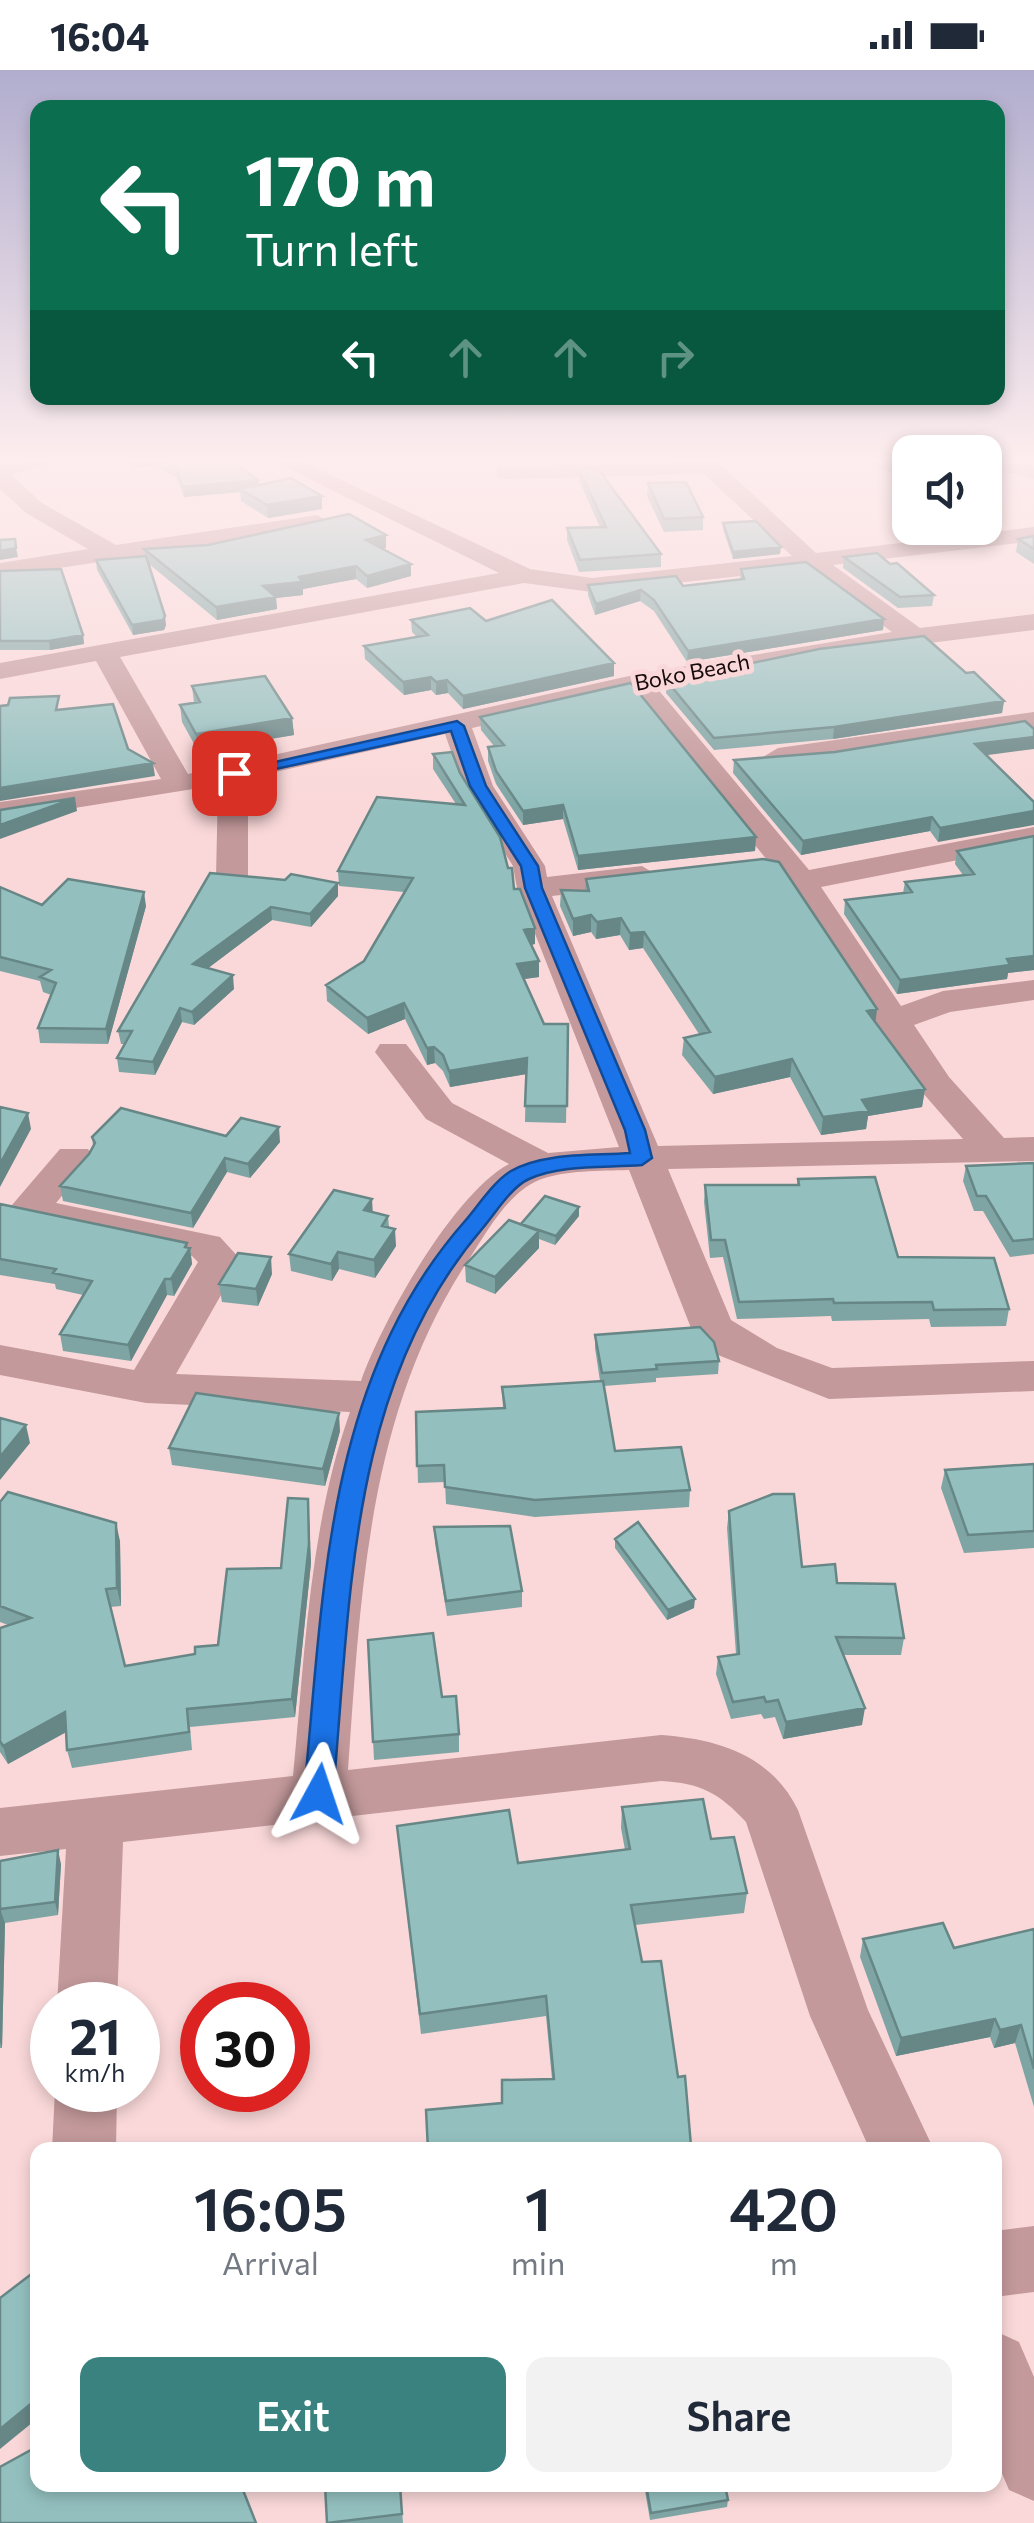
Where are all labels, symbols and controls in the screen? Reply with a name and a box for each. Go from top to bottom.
text: 16:04 [50,12,149,59]
text: 170 m [245,135,436,220]
icon: left [80,140,210,270]
text: Turn left [245,220,419,275]
icon: left [333,330,388,385]
icon: ahead [438,330,493,385]
icon: ahead [543,330,598,385]
icon: right [648,330,703,385]
map controls [892,435,1002,545]
button: sound [892,435,1002,545]
street label: Boko Beach [632,647,752,696]
pin [192,731,277,816]
icon: arrive [207,746,262,801]
position arrow [267,1742,371,1846]
speed limit sign: 30 [180,1982,310,2112]
text: 21 [69,2004,121,2065]
text: km/h [65,2057,125,2087]
text: 16:05 [194,2170,347,2243]
text: 1 [525,2170,551,2243]
text: 420 [729,2170,838,2243]
text: Arrival [222,2242,319,2282]
text: min [511,2242,565,2282]
text: m [770,2242,798,2282]
button: Exit [80,2357,506,2472]
button: Share [526,2357,952,2472]

